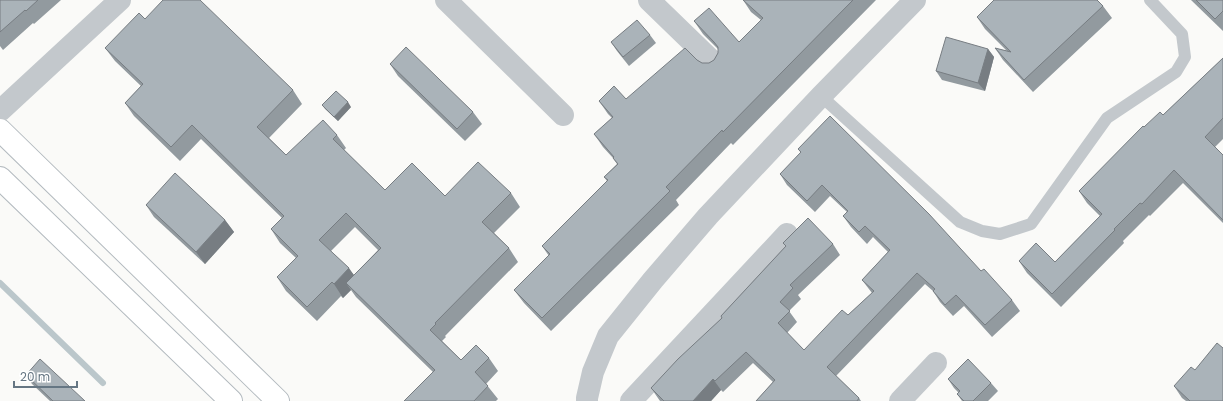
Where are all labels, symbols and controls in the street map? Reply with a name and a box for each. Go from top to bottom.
scale bar [14,363,77,389]
text: 20 m [20,368,50,385]

